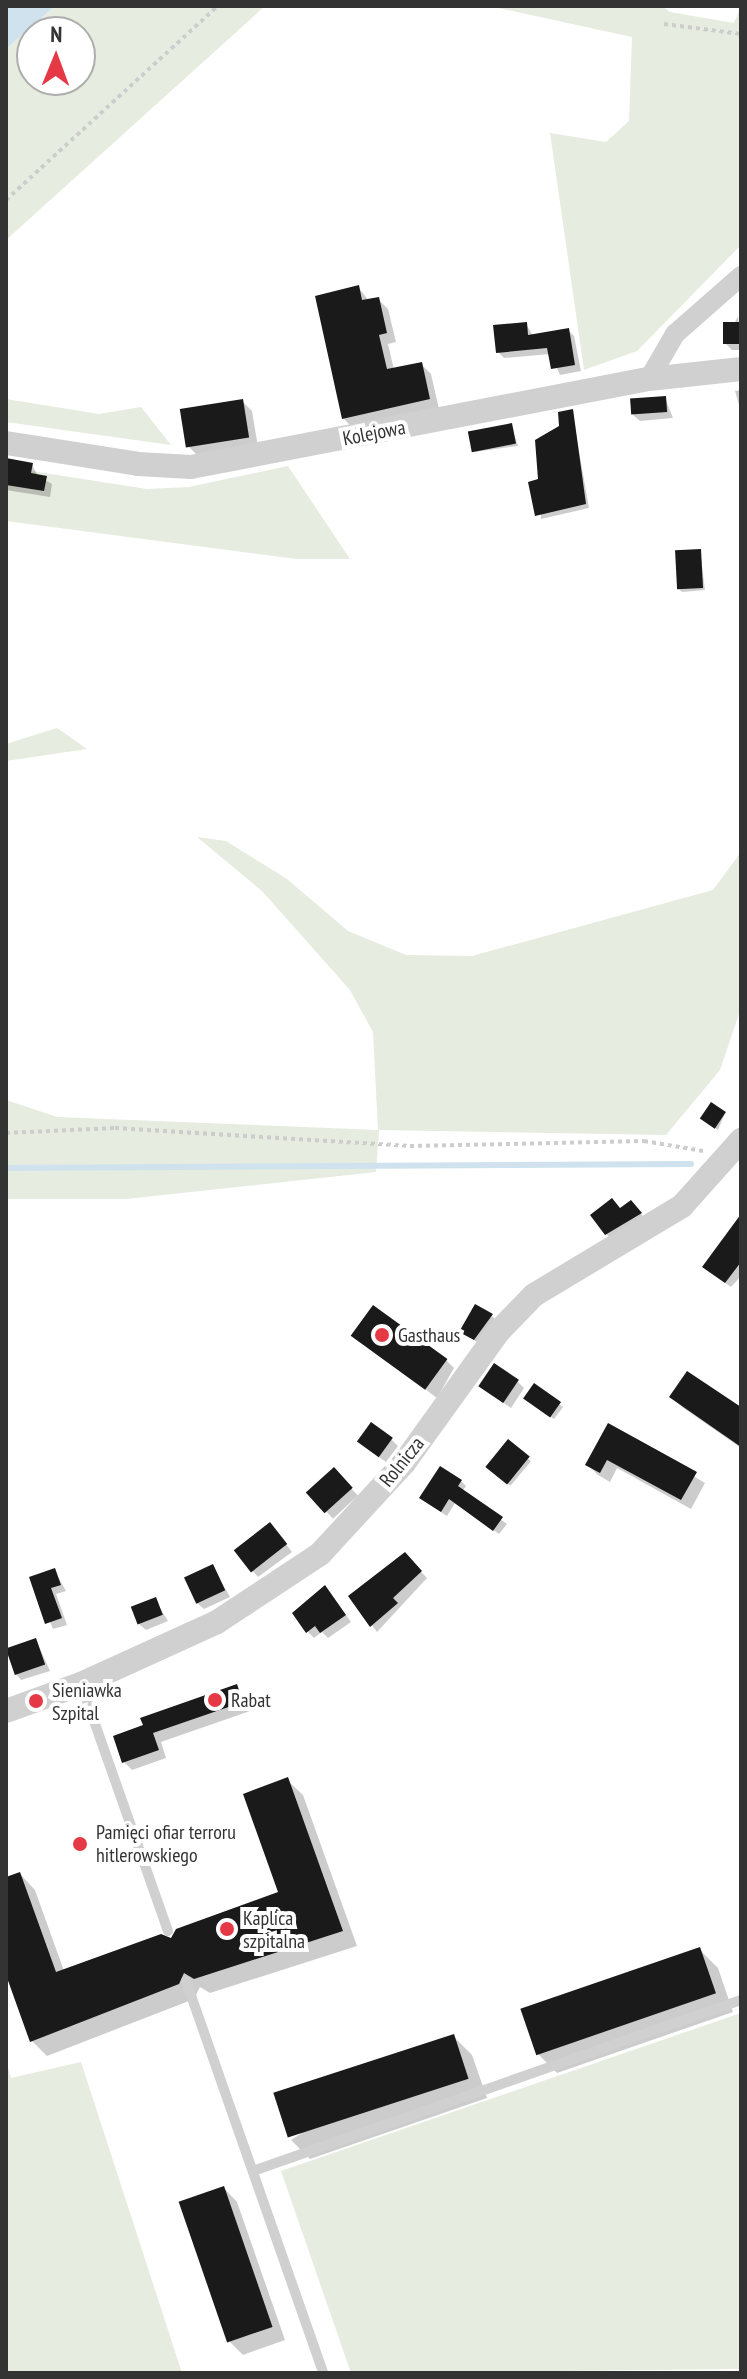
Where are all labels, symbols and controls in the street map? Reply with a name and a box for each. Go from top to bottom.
north arrow [16,16,96,96]
text: N [50,20,63,48]
street label: Kolejowa [341,415,407,451]
place label: Gasthaus [398,1323,460,1347]
marker: Gasthaus [373,1326,391,1344]
street label: Rolnicza [375,1432,429,1492]
place label: Sieniawka Szpital [52,1678,122,1725]
place label: Rabat [231,1688,271,1712]
marker: Rabat [206,1691,224,1709]
marker: Sieniawka Szpital [27,1692,45,1710]
place label: Pamięci ofiar terroru hitlerowskiego [96,1820,236,1867]
marker: Pamięci ofiar terroru hitlerowskiego [71,1835,89,1853]
place label: Kaplica szpitalna [243,1906,305,1953]
marker: Kaplica szpitalna [218,1920,236,1938]

